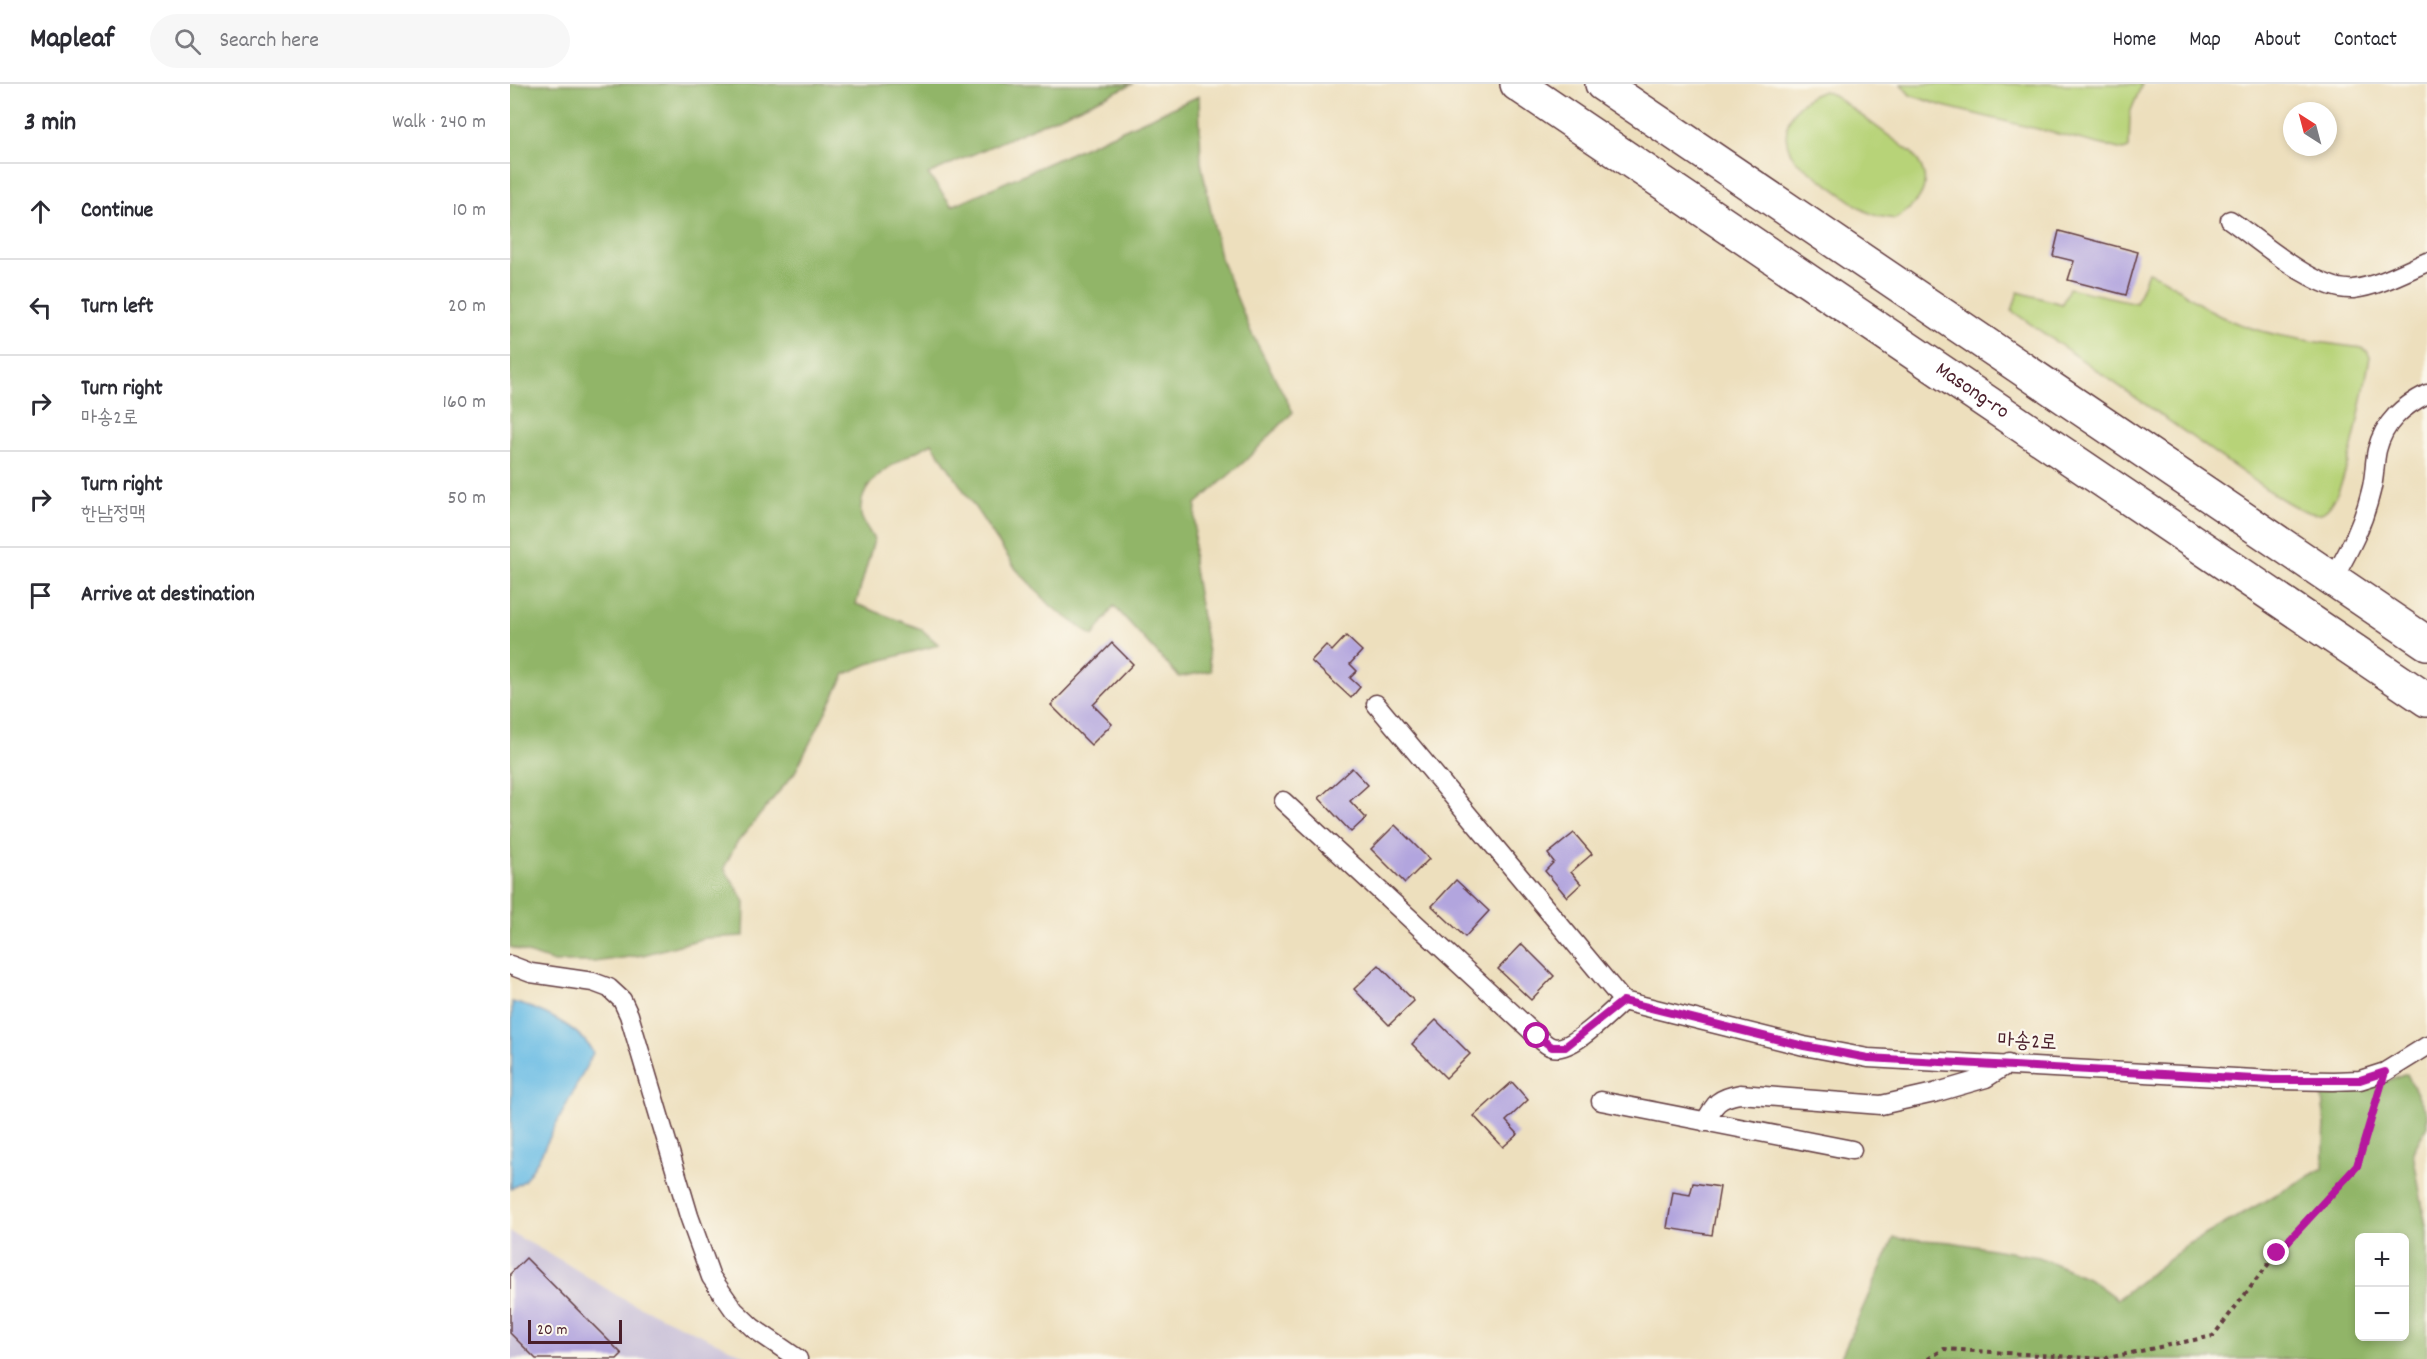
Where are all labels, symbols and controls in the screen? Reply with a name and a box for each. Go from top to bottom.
search box [150,14,570,68]
text: Mapleaf [30,21,114,61]
icon: search [171,25,204,58]
text: Search here [219,26,319,57]
text: Home [2112,26,2156,56]
text: Map [2189,26,2221,56]
text: About [2254,26,2301,56]
text: Contact [2334,26,2397,56]
north arrow [2283,102,2337,156]
text: 3 min [24,105,76,142]
text: Walk · 240 m [392,109,486,137]
icon: ahead [24,195,57,228]
text: Continue [81,196,153,227]
text: 10 m [452,197,486,225]
icon: left [24,291,57,324]
text: Turn left [81,292,153,323]
text: 20 m [448,293,486,321]
street label: Masong-ro [1929,356,2015,428]
text: Turn right [81,374,163,405]
icon: right [24,387,57,420]
text: 160 m [443,389,486,417]
text: 마송2로 [81,405,138,433]
text: Turn right [81,470,163,501]
icon: right [24,483,57,516]
text: 50 m [448,485,486,513]
text: 한남정맥 [81,501,145,529]
icon: arrive [24,579,57,612]
text: Arrive at destination [81,580,255,611]
route start [1523,1022,1549,1048]
street label: 마송2로 [1996,1026,2058,1060]
map controls [2355,1233,2409,1341]
button: + [2355,1233,2409,1287]
route end [2263,1239,2289,1265]
button: − [2355,1287,2409,1341]
scale bar [528,1317,622,1344]
text: 20 m [537,1319,567,1342]

